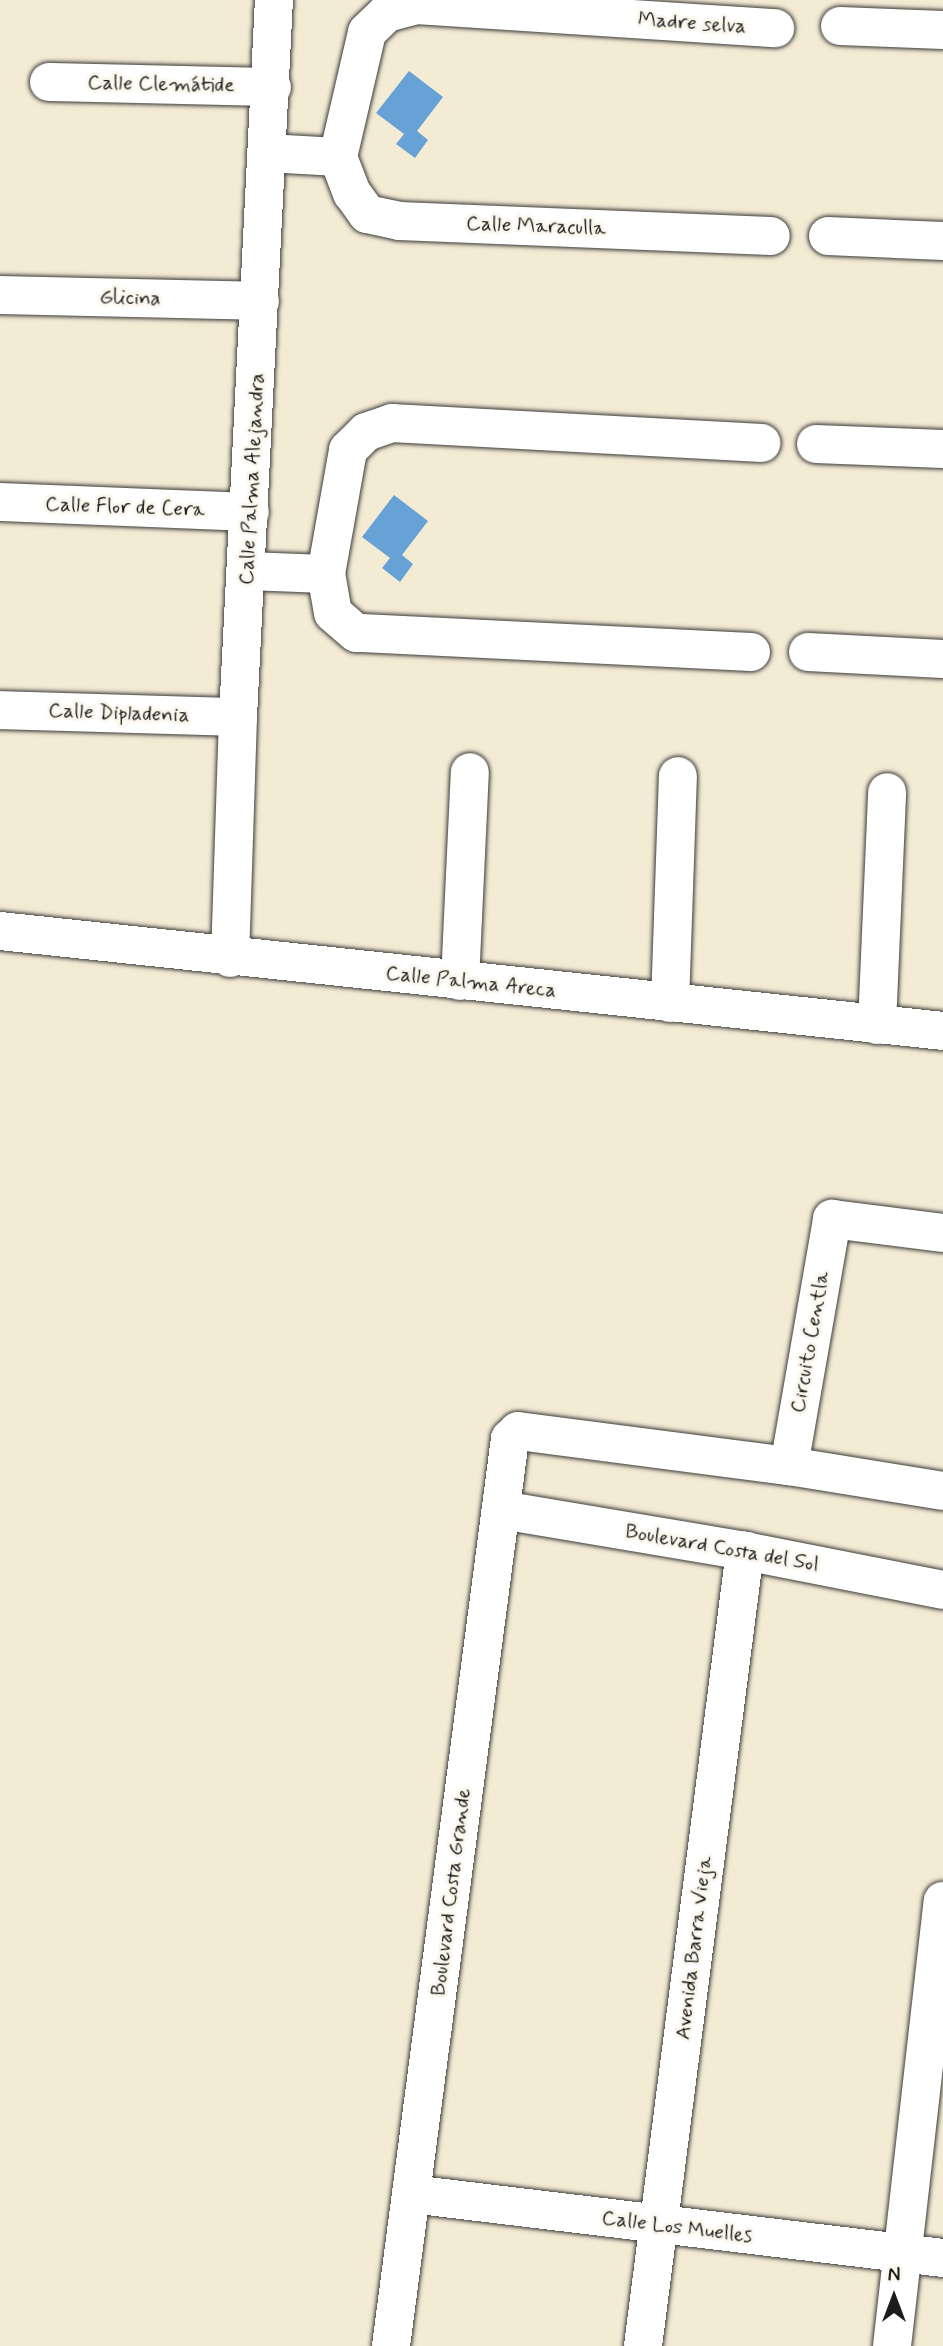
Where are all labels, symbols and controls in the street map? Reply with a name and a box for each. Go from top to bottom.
street label: Madre selva [637,7,747,39]
street label: Calle Clemátide [87,70,235,98]
street label: Calle Maraculla [466,211,606,241]
street label: Glicina [99,285,161,311]
street label: Calle Palma Alejandra [234,372,270,586]
street label: Calle Flor de Cera [44,492,206,522]
street label: Calle Dipladenia [49,698,189,728]
street label: Calle Palma Areca [384,960,558,1004]
street label: Circuito Centla [786,1272,834,1412]
street label: Boulevard Costa del Sol [621,1518,823,1578]
street label: Boulevard Costa Grande [426,1785,476,1999]
street label: Avenida Barra Vieja [670,1856,718,2040]
street label: Calle Los Muelles [599,2205,755,2249]
north arrow [859,2262,929,2332]
text: N [888,2263,900,2288]

